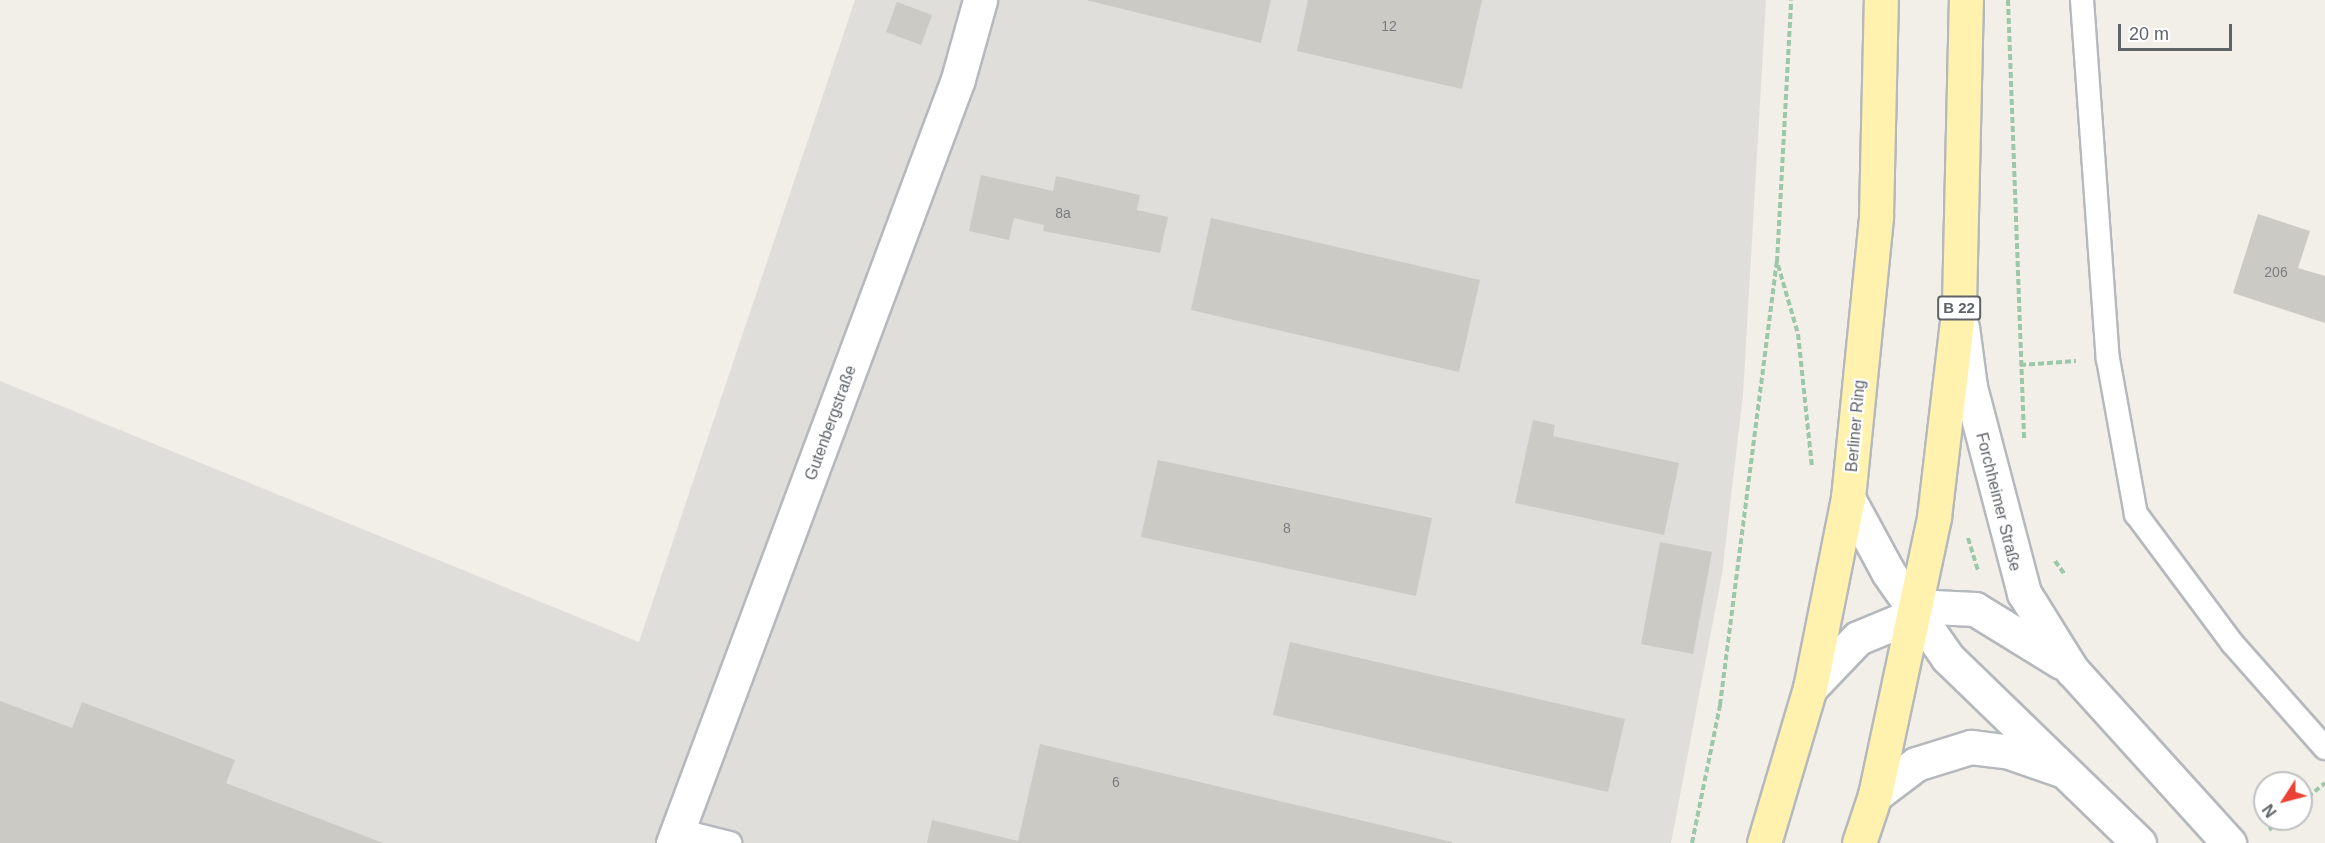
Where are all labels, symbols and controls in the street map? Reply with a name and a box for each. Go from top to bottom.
scale bar [2121,12,2235,50]
house number: 12 [1381,18,1397,34]
text: 20 m [2129,24,2169,44]
house number: 8a [1055,205,1071,221]
house number: 206 [2264,264,2288,280]
road number: B 22 [1936,296,1982,320]
street label: Gutenbergstraße [801,363,861,483]
street label: Berliner Ring [1842,379,1870,473]
street label: Forchheimer Straße [1971,431,2025,573]
house number: 8 [1283,520,1291,536]
north arrow [2253,771,2313,831]
house number: 6 [1112,774,1120,790]
text: N [2259,801,2280,820]

